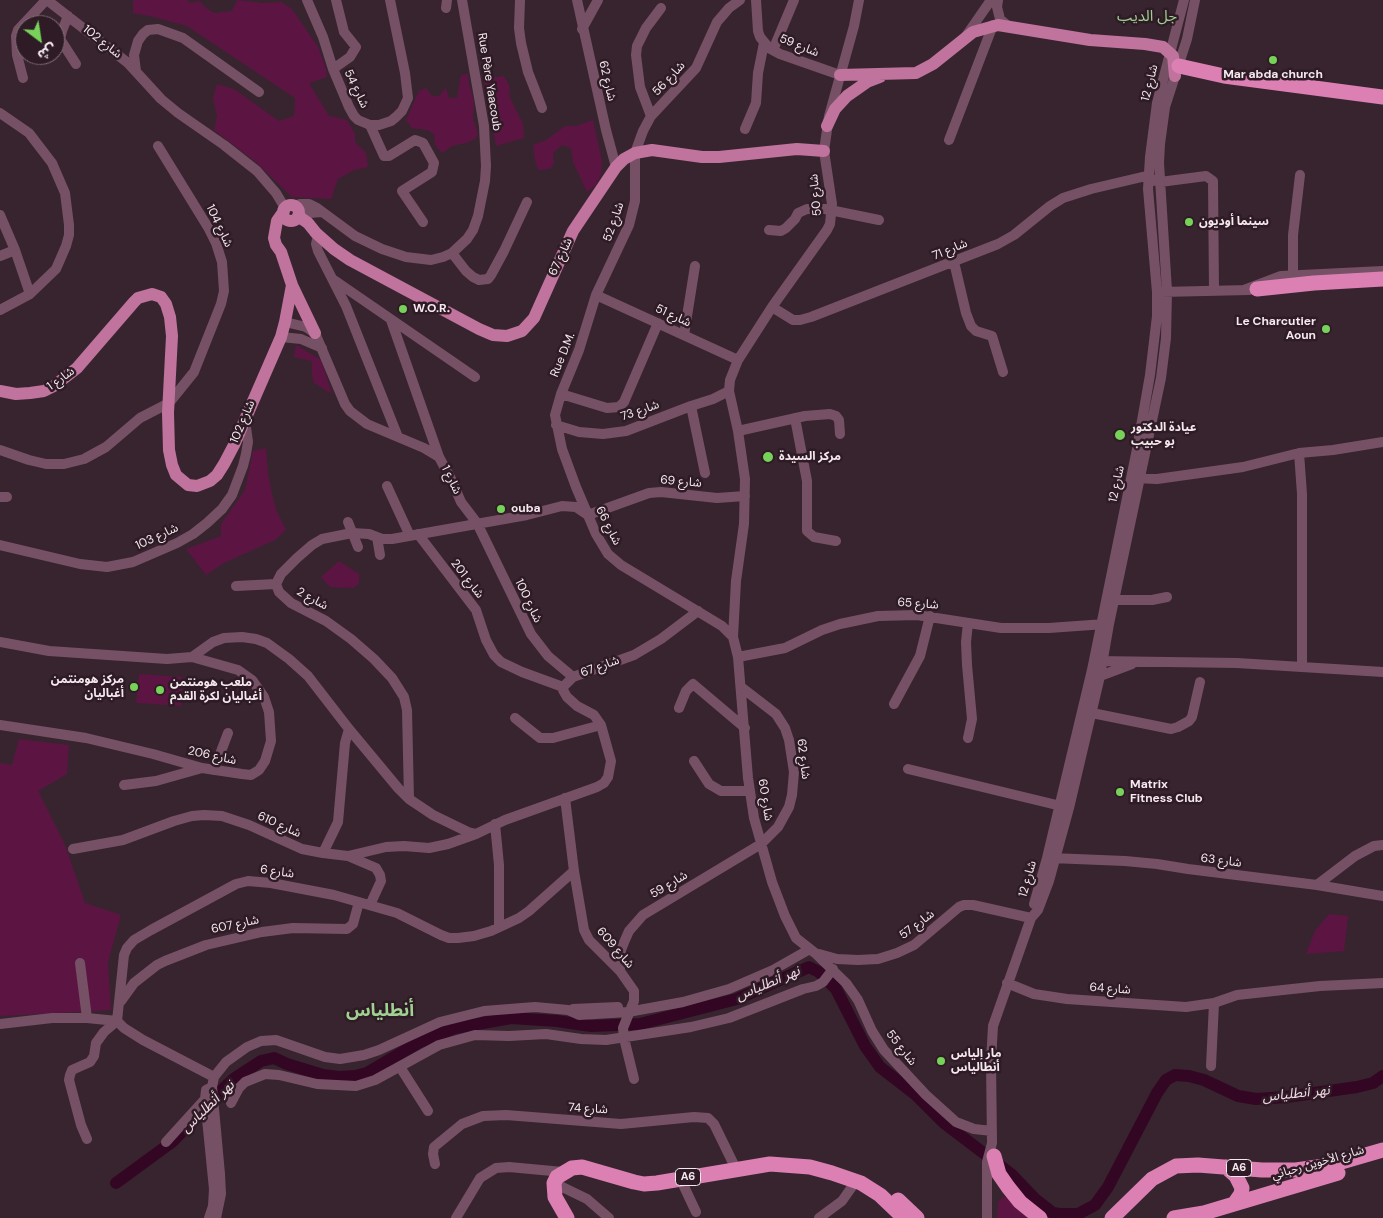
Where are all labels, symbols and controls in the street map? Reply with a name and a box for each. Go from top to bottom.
district label: جل الديب [1117,8,1177,26]
north arrow [15,15,65,65]
street label: شارع 102 [80,22,124,62]
street label: Rue Père Yaacoub [474,32,504,132]
street label: شارع 59 [777,32,821,60]
text: ش [34,39,60,65]
marker: Mar abda church [1267,54,1279,66]
street label: شارع 56 [650,59,688,99]
street label: شارع 62 [595,60,619,102]
street label: شارع 12 [1139,63,1161,103]
street label: شارع 54 [341,67,371,111]
place label: Mar abda church [1223,68,1323,82]
street label: شارع 50 [807,173,825,217]
street label: شارع 52 [601,200,627,244]
street label: شارع 104 [202,202,236,250]
place label: سينما أوديون [1199,215,1269,229]
marker: سينما أوديون [1183,216,1195,228]
street label: شارع 67 [546,236,576,278]
street label: شارع 71 [930,236,970,264]
place label: W.O.R. [413,302,450,316]
street label: شارع 51 [653,302,693,330]
marker: W.O.R. [397,303,409,315]
place label: Le Charcutier Aoun [1236,315,1316,343]
marker: Le Charcutier Aoun [1320,323,1332,335]
street label: Rue D.M. [548,331,578,379]
street label: شارع 1 [45,364,77,394]
street label: شارع 102 [228,398,258,446]
street label: شارع 73 [619,398,661,424]
place label: عيادة الدكتور بو حبيب [1131,421,1196,449]
marker: عيادة الدكتور بو حبيب [1113,428,1127,442]
marker: مركز السيدة [761,450,775,464]
place label: مركز السيدة [779,450,841,464]
street label: شارع 1 [438,463,464,497]
street label: شارع 12 [1106,464,1128,504]
street label: شارع 69 [660,473,702,491]
place label: ouba [511,502,541,516]
marker: ouba [495,503,507,515]
street label: شارع 66 [592,504,624,548]
street label: شارع 103 [133,521,181,553]
street label: شارع 201 [447,557,487,601]
street label: شارع 100 [511,577,545,625]
street label: شارع 2 [294,585,330,613]
street label: شارع 65 [897,595,939,613]
street label: شارع 67 [579,653,621,681]
place label: مركز هومنتمن أغباليان [51,673,124,701]
place label: ملعب هومنتمن أغباليان لكرة القدم [170,676,262,704]
marker: مركز هومنتمن أغباليان [128,681,140,693]
marker: ملعب هومنتمن أغباليان لكرة القدم [154,684,166,696]
street label: شارع 62 [793,738,813,780]
street label: شارع 206 [186,744,238,768]
street label: شارع 60 [755,778,775,822]
place label: Matrix Fitness Club [1130,778,1203,806]
marker: Matrix Fitness Club [1114,786,1126,798]
street label: شارع 610 [255,809,303,841]
street label: شارع 63 [1200,851,1242,871]
street label: شارع 12 [1016,859,1040,899]
street label: شارع 6 [259,862,295,882]
street label: شارع 59 [648,868,690,902]
street label: شارع 57 [897,907,937,943]
street label: شارع 607 [210,913,260,937]
street label: شارع 609 [593,924,637,972]
water label: نهر أنطلياس [734,963,802,1005]
street label: شارع 64 [1089,980,1131,998]
district label: أنطلياس [346,1000,414,1022]
street label: شارع 55 [883,1027,919,1069]
place label: مار إلياس أنطالياس [951,1047,1002,1075]
marker: مار إلياس أنطالياس [935,1055,947,1067]
water label: نهر أنطلياس [178,1077,238,1137]
water label: نهر أنطلياس [1261,1082,1331,1106]
street label: شارع 74 [568,1101,608,1117]
street label: شارع الأخوين رحباني [1270,1143,1366,1183]
road number: A6 [1226,1160,1252,1176]
road number: A6 [676,1168,700,1186]

